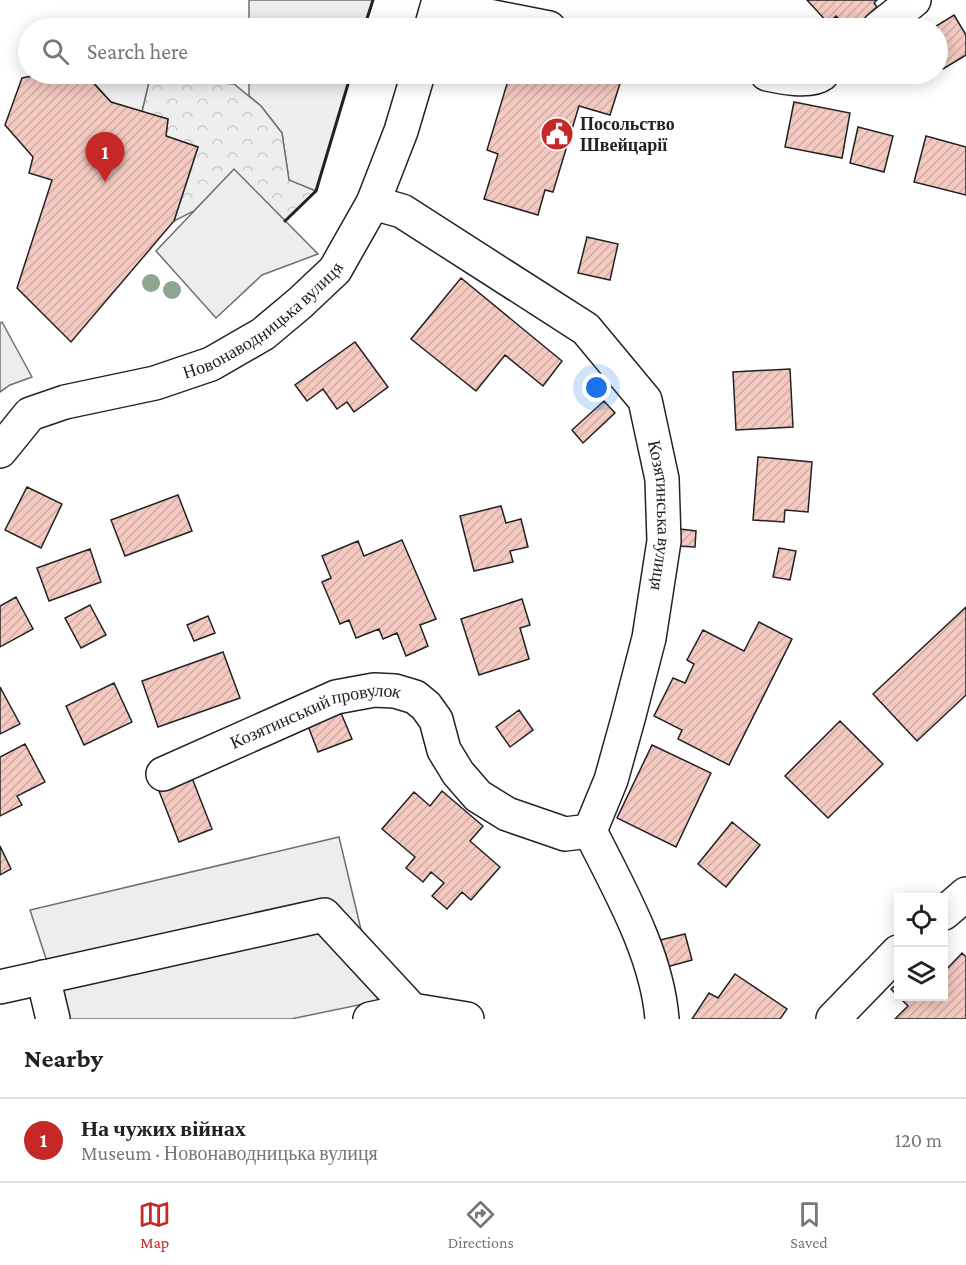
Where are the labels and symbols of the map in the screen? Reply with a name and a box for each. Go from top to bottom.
place label: Посольство Швейцарії [580,114,675,155]
public building icon: Посольство Швейцарії [539,116,575,152]
pin: 1 [86,132,124,182]
street label: Новонаводницька вулиця [180,259,347,383]
your location [582,373,611,402]
street label: Козятинська вулиця [644,438,674,592]
street label: Козятинський провулок [227,680,404,753]

